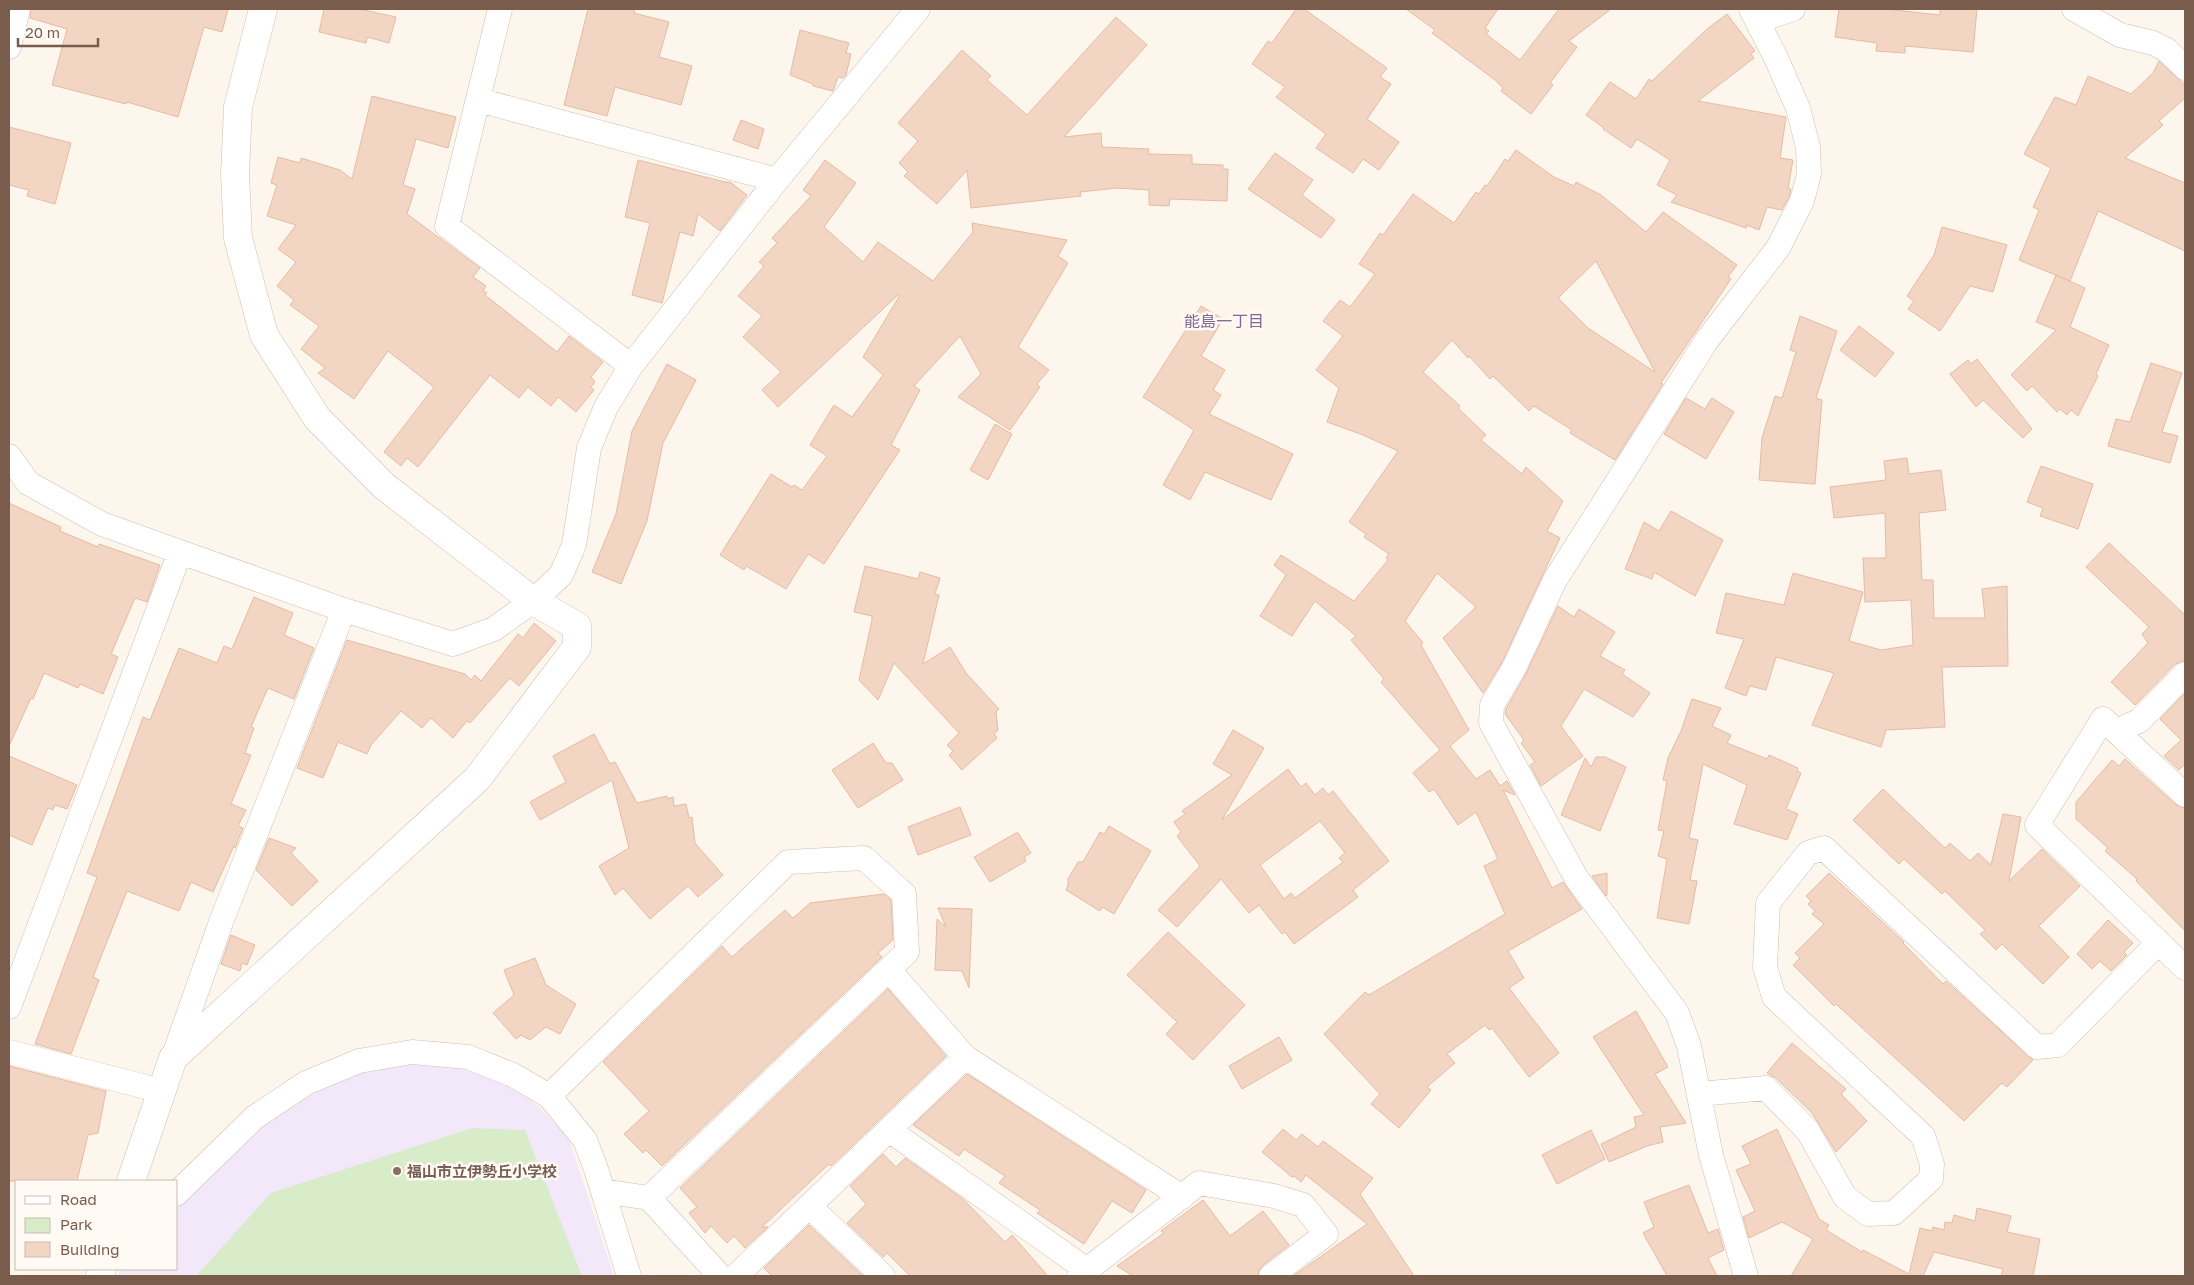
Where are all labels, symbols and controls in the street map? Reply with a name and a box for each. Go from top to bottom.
scale bar [18,15,98,47]
text: 20 m [25,23,60,41]
district label: 能島一丁目 [1184,311,1264,331]
place label: 福山市立伊勢丘小学校 [406,1162,557,1180]
marker: 福山市立伊勢丘小学校 [391,1165,403,1177]
legend [15,1180,178,1270]
text: Road [60,1190,97,1208]
text: Park [60,1215,93,1233]
text: Building [60,1240,120,1258]

